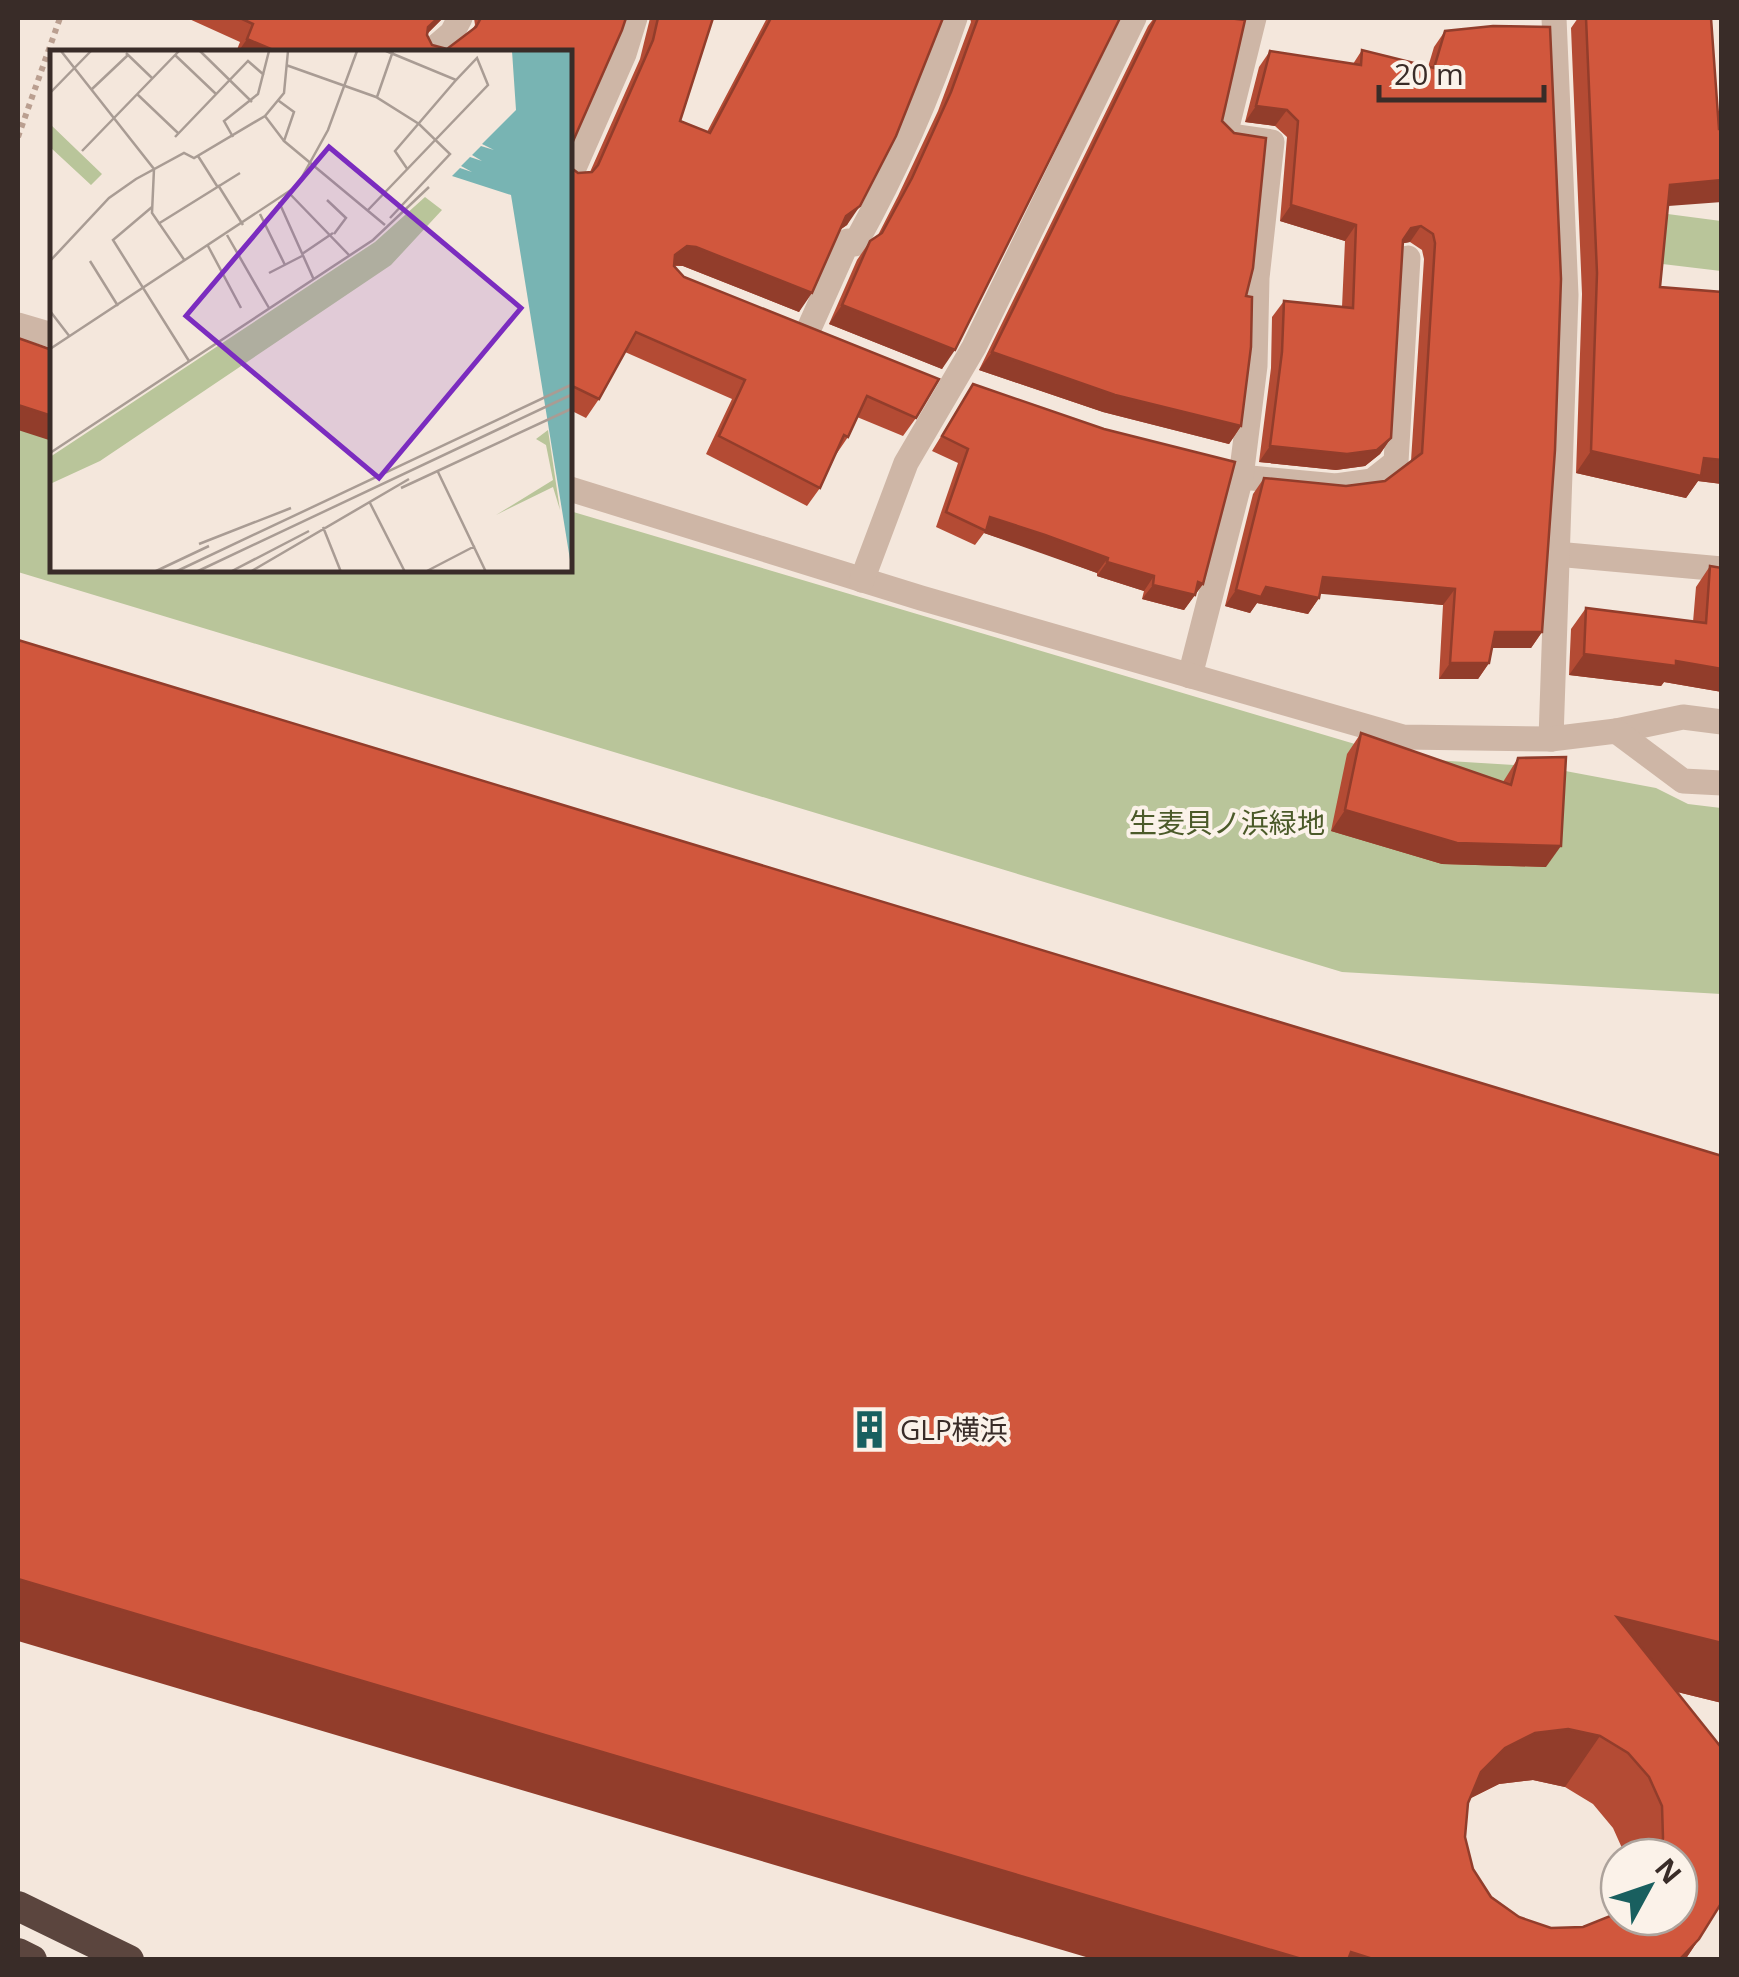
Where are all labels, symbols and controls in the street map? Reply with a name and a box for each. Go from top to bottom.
scale bar [1379,40,1544,102]
inset map [50,50,572,572]
text: 20 m [1394,53,1464,94]
park label: 生麦貝ノ浜緑地 [1129,803,1325,841]
building icon: GLP横浜 [849,1408,891,1450]
place label: GLP横浜 [900,1410,1008,1448]
north arrow [1599,1837,1699,1937]
text: N [1647,1849,1691,1891]

